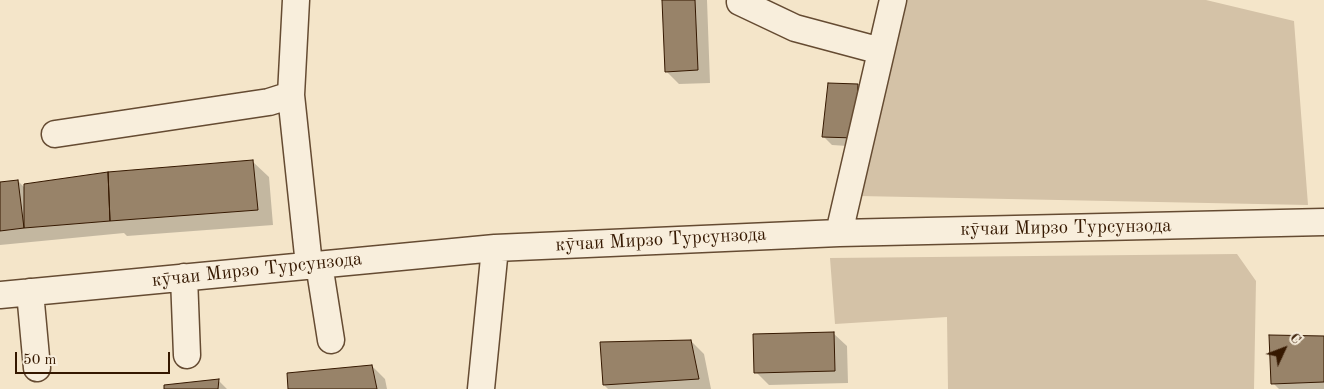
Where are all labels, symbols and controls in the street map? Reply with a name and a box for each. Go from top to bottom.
street label: кӯчаи Мирзо Турсунзода [960,215,1172,241]
street label: кӯчаи Мирзо Турсунзода [555,223,767,257]
street label: кӯчаи Мирзо Турсунзода [151,248,363,292]
north arrow [1259,324,1309,374]
text: С [1287,331,1303,347]
scale bar [18,342,172,374]
text: 50 m [23,353,57,368]

